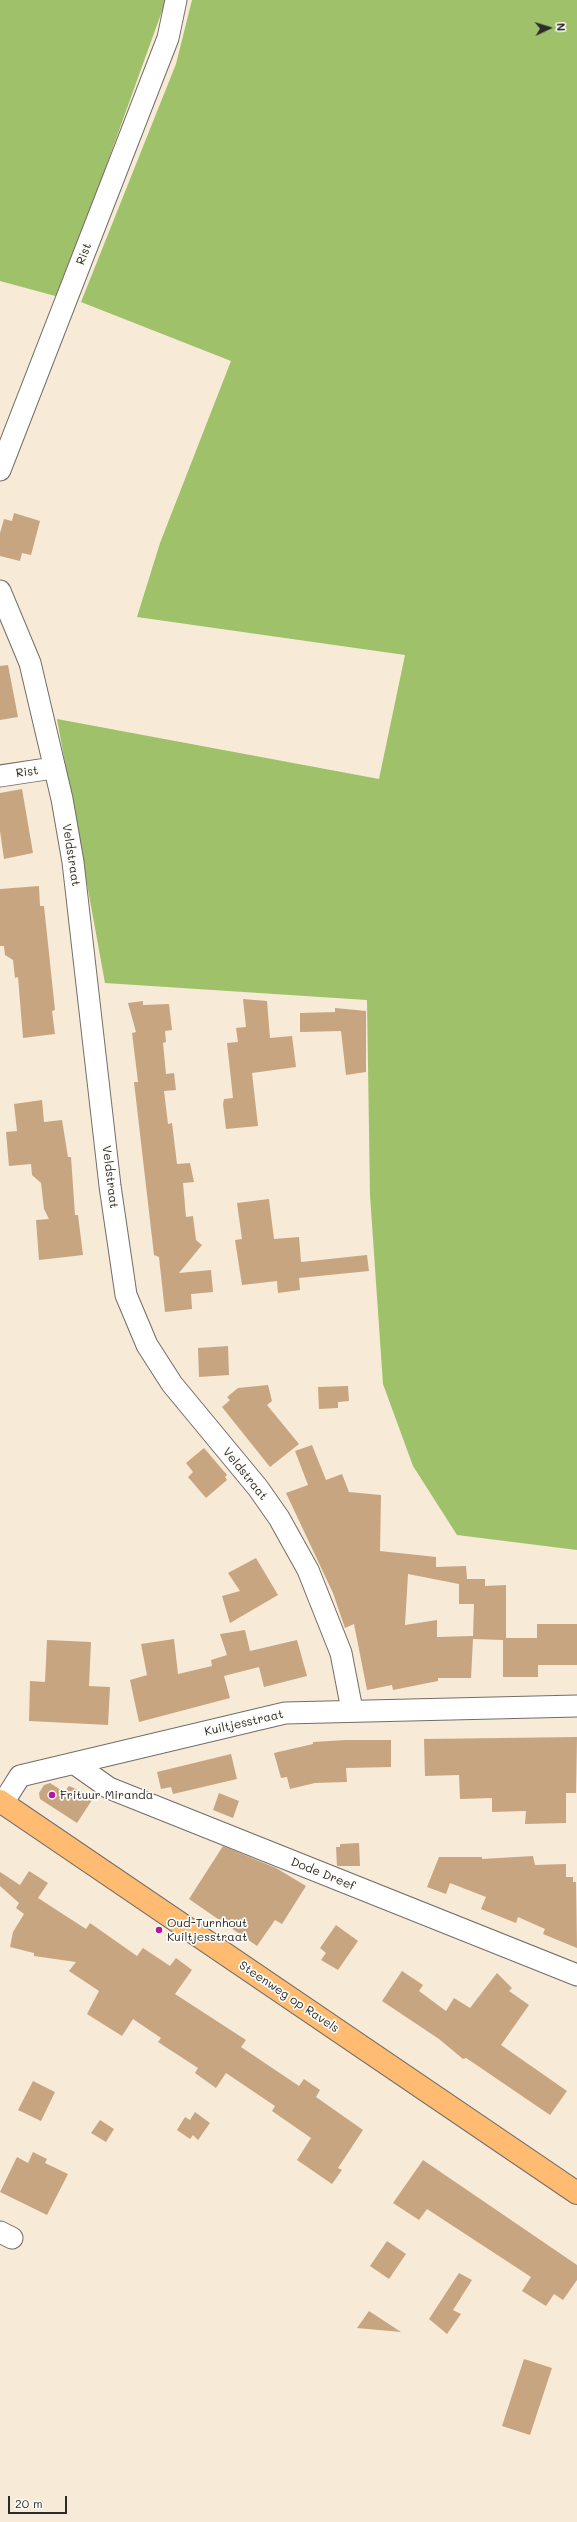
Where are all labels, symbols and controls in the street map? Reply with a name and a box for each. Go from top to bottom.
north arrow [529,8,569,48]
text: N [554,22,569,32]
street label: Rist [73,241,95,267]
street label: Rist [15,763,39,781]
street label: Veldstraat [59,823,83,887]
street label: Veldstraat [99,1145,121,1209]
street label: Veldstraat [220,1445,270,1503]
street label: Kuiltjesstraat [203,1707,285,1739]
place label: Frituur Miranda [60,1788,153,1802]
marker: Frituur Miranda [47,1790,57,1800]
street label: Dode Dreef [289,1855,357,1893]
place label: Oud-Turnhout Kuiltjesstraat [167,1916,247,1944]
marker: Oud-Turnhout Kuiltjesstraat [154,1925,164,1935]
street label: Steenweg op Ravels [236,1958,342,2036]
scale bar [10,2488,69,2514]
text: 20 m [15,2495,43,2511]

